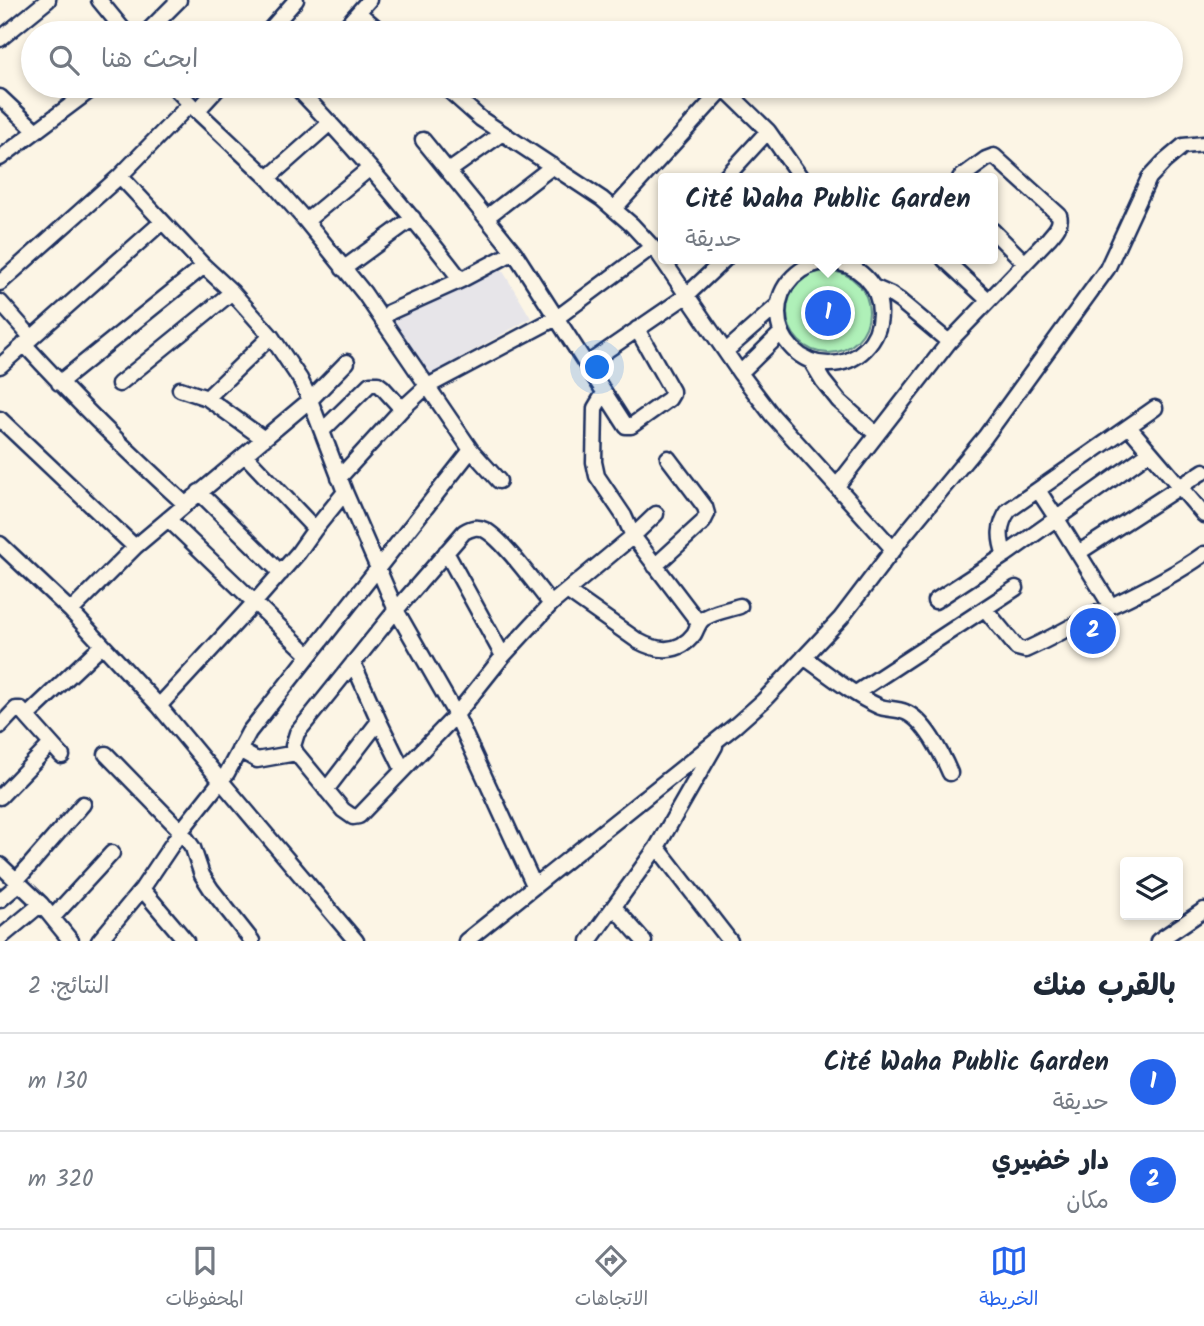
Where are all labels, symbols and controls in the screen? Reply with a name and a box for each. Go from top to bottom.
search box [21,21,1183,98]
text: ابحث هنا [101,39,198,81]
icon: search [45,41,83,79]
popup [658,173,998,264]
text: Cité Waha Public Garden [685,179,971,221]
text: حديقة [685,222,742,258]
pin: 1 [805,287,851,339]
your location [580,350,614,384]
pin: 2 [1070,605,1116,657]
map controls [1120,857,1183,920]
button: layers [1120,857,1183,920]
text: بالقرب منك [1033,963,1176,1011]
text: النتائج: 2 [28,969,109,1005]
text: Cité Waha Public Garden [824,1042,1109,1084]
text: 130 m [28,1064,87,1100]
text: 1 [1150,1064,1156,1100]
text: حديقة [1053,1085,1109,1121]
text: دار خضيري [992,1141,1109,1183]
text: 320 m [28,1162,94,1198]
text: 2 [1146,1162,1160,1198]
text: مكان [1066,1184,1109,1220]
tab: المحفوظات [166,1242,244,1315]
tab: الاتجاهات [575,1242,648,1315]
tab: الخريطة [979,1242,1038,1315]

